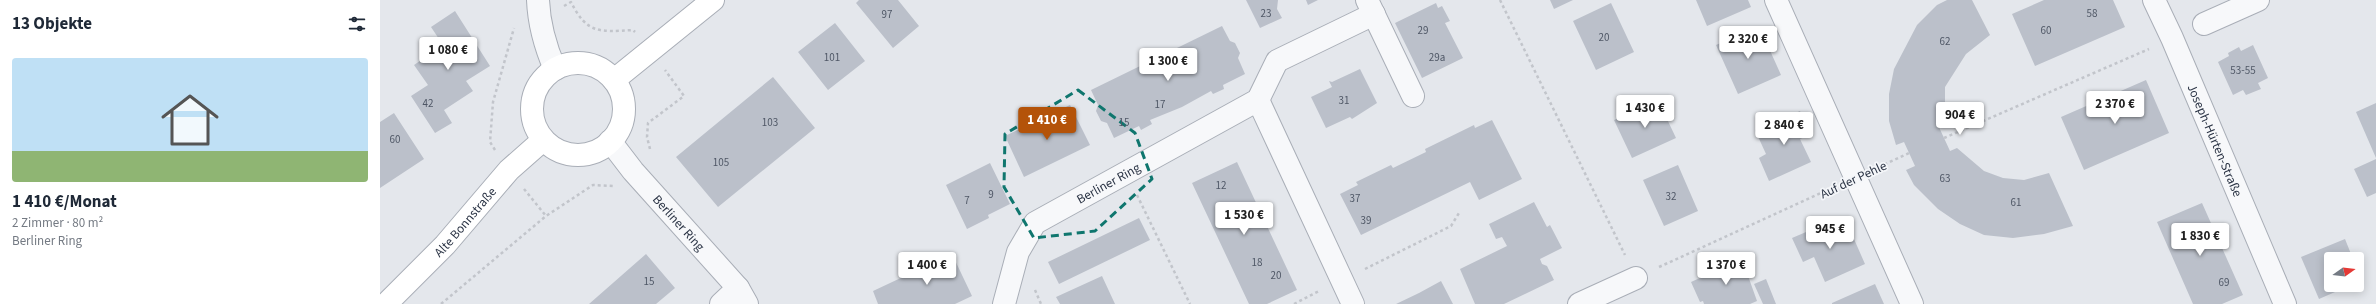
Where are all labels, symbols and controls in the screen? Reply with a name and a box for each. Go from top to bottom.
house number: 23 [1261,6,1271,21]
house number: 58 [2087,6,2098,21]
house number: 97 [882,7,892,22]
text: 13 Objekte [12,12,92,36]
icon: filters [346,13,368,35]
house number: 29 [1418,23,1428,38]
house number: 60 [2041,23,2051,38]
pin: 2 320 € [1711,26,1785,60]
house number: 20 [1599,30,1609,45]
text: 2 320 € [1728,30,1768,48]
house number: 62 [1940,34,1950,49]
pin: 1 080 € [411,37,485,71]
text: 1 080 € [428,41,468,59]
pin: 1 300 € [1131,48,1205,82]
house number: 101 [824,50,840,65]
house number: 29a [1429,50,1445,65]
text: 1 300 € [1148,52,1188,70]
house number: 53-55 [2230,63,2256,78]
street label: Joseph-Hürten-Straße [2183,81,2246,200]
icon: home [154,84,226,156]
pin: 2 370 € [2078,91,2152,125]
house number: 31 [1339,93,1349,108]
pin: 1 430 € [1608,95,1682,129]
text: 2 370 € [2095,95,2135,113]
house number: 42 [423,96,433,111]
house number: 17 [1155,97,1165,112]
text: 1 430 € [1625,99,1665,117]
pin: 904 € [1932,102,1988,136]
text: 904 € [1945,106,1975,124]
pin: 1 410 € [1010,107,1084,141]
text: 1 410 € [1027,111,1067,129]
pin: 2 840 € [1747,112,1821,146]
house number: 103 [762,115,778,130]
house number: 15 [1119,115,1129,130]
text: 2 840 € [1764,116,1804,134]
house number: 60 [390,132,400,147]
house number: 105 [713,155,729,170]
street label: Auf der Pehle [1817,157,1890,203]
street label: Berliner Ring [1074,158,1144,208]
house number: 63 [1940,171,1950,186]
house number: 12 [1216,178,1226,193]
street label: Alte Bonnstraße [430,183,501,261]
house number: 9 [988,187,994,202]
house number: 32 [1666,189,1676,204]
text: 1 410 €/Monat [12,190,117,214]
street label: Berliner Ring [648,191,709,256]
house number: 37 [1350,191,1360,206]
house number: 7 [964,193,970,208]
house number: 61 [2011,195,2021,210]
pin: 1 530 € [1207,202,1281,236]
text: 1 530 € [1224,206,1264,224]
house number: 39 [1361,213,1371,228]
text: 2 Zimmer · 80 m² [12,214,103,232]
pin: 945 € [1802,216,1858,250]
text: 945 € [1815,220,1845,238]
pin: 1 830 € [2163,223,2237,257]
text: 1 830 € [2180,227,2220,245]
text: Berliner Ring [12,232,82,250]
pin: 1 400 € [890,252,964,286]
pin: 1 370 € [1689,252,1763,286]
north arrow [2324,252,2364,292]
map controls [2324,252,2364,292]
house number: 18 [1252,255,1263,270]
text: 1 400 € [907,256,947,274]
text: 1 370 € [1706,256,1746,274]
house number: 20 [1271,268,1281,283]
house number: 15 [644,274,654,289]
house number: 69 [2219,275,2229,290]

